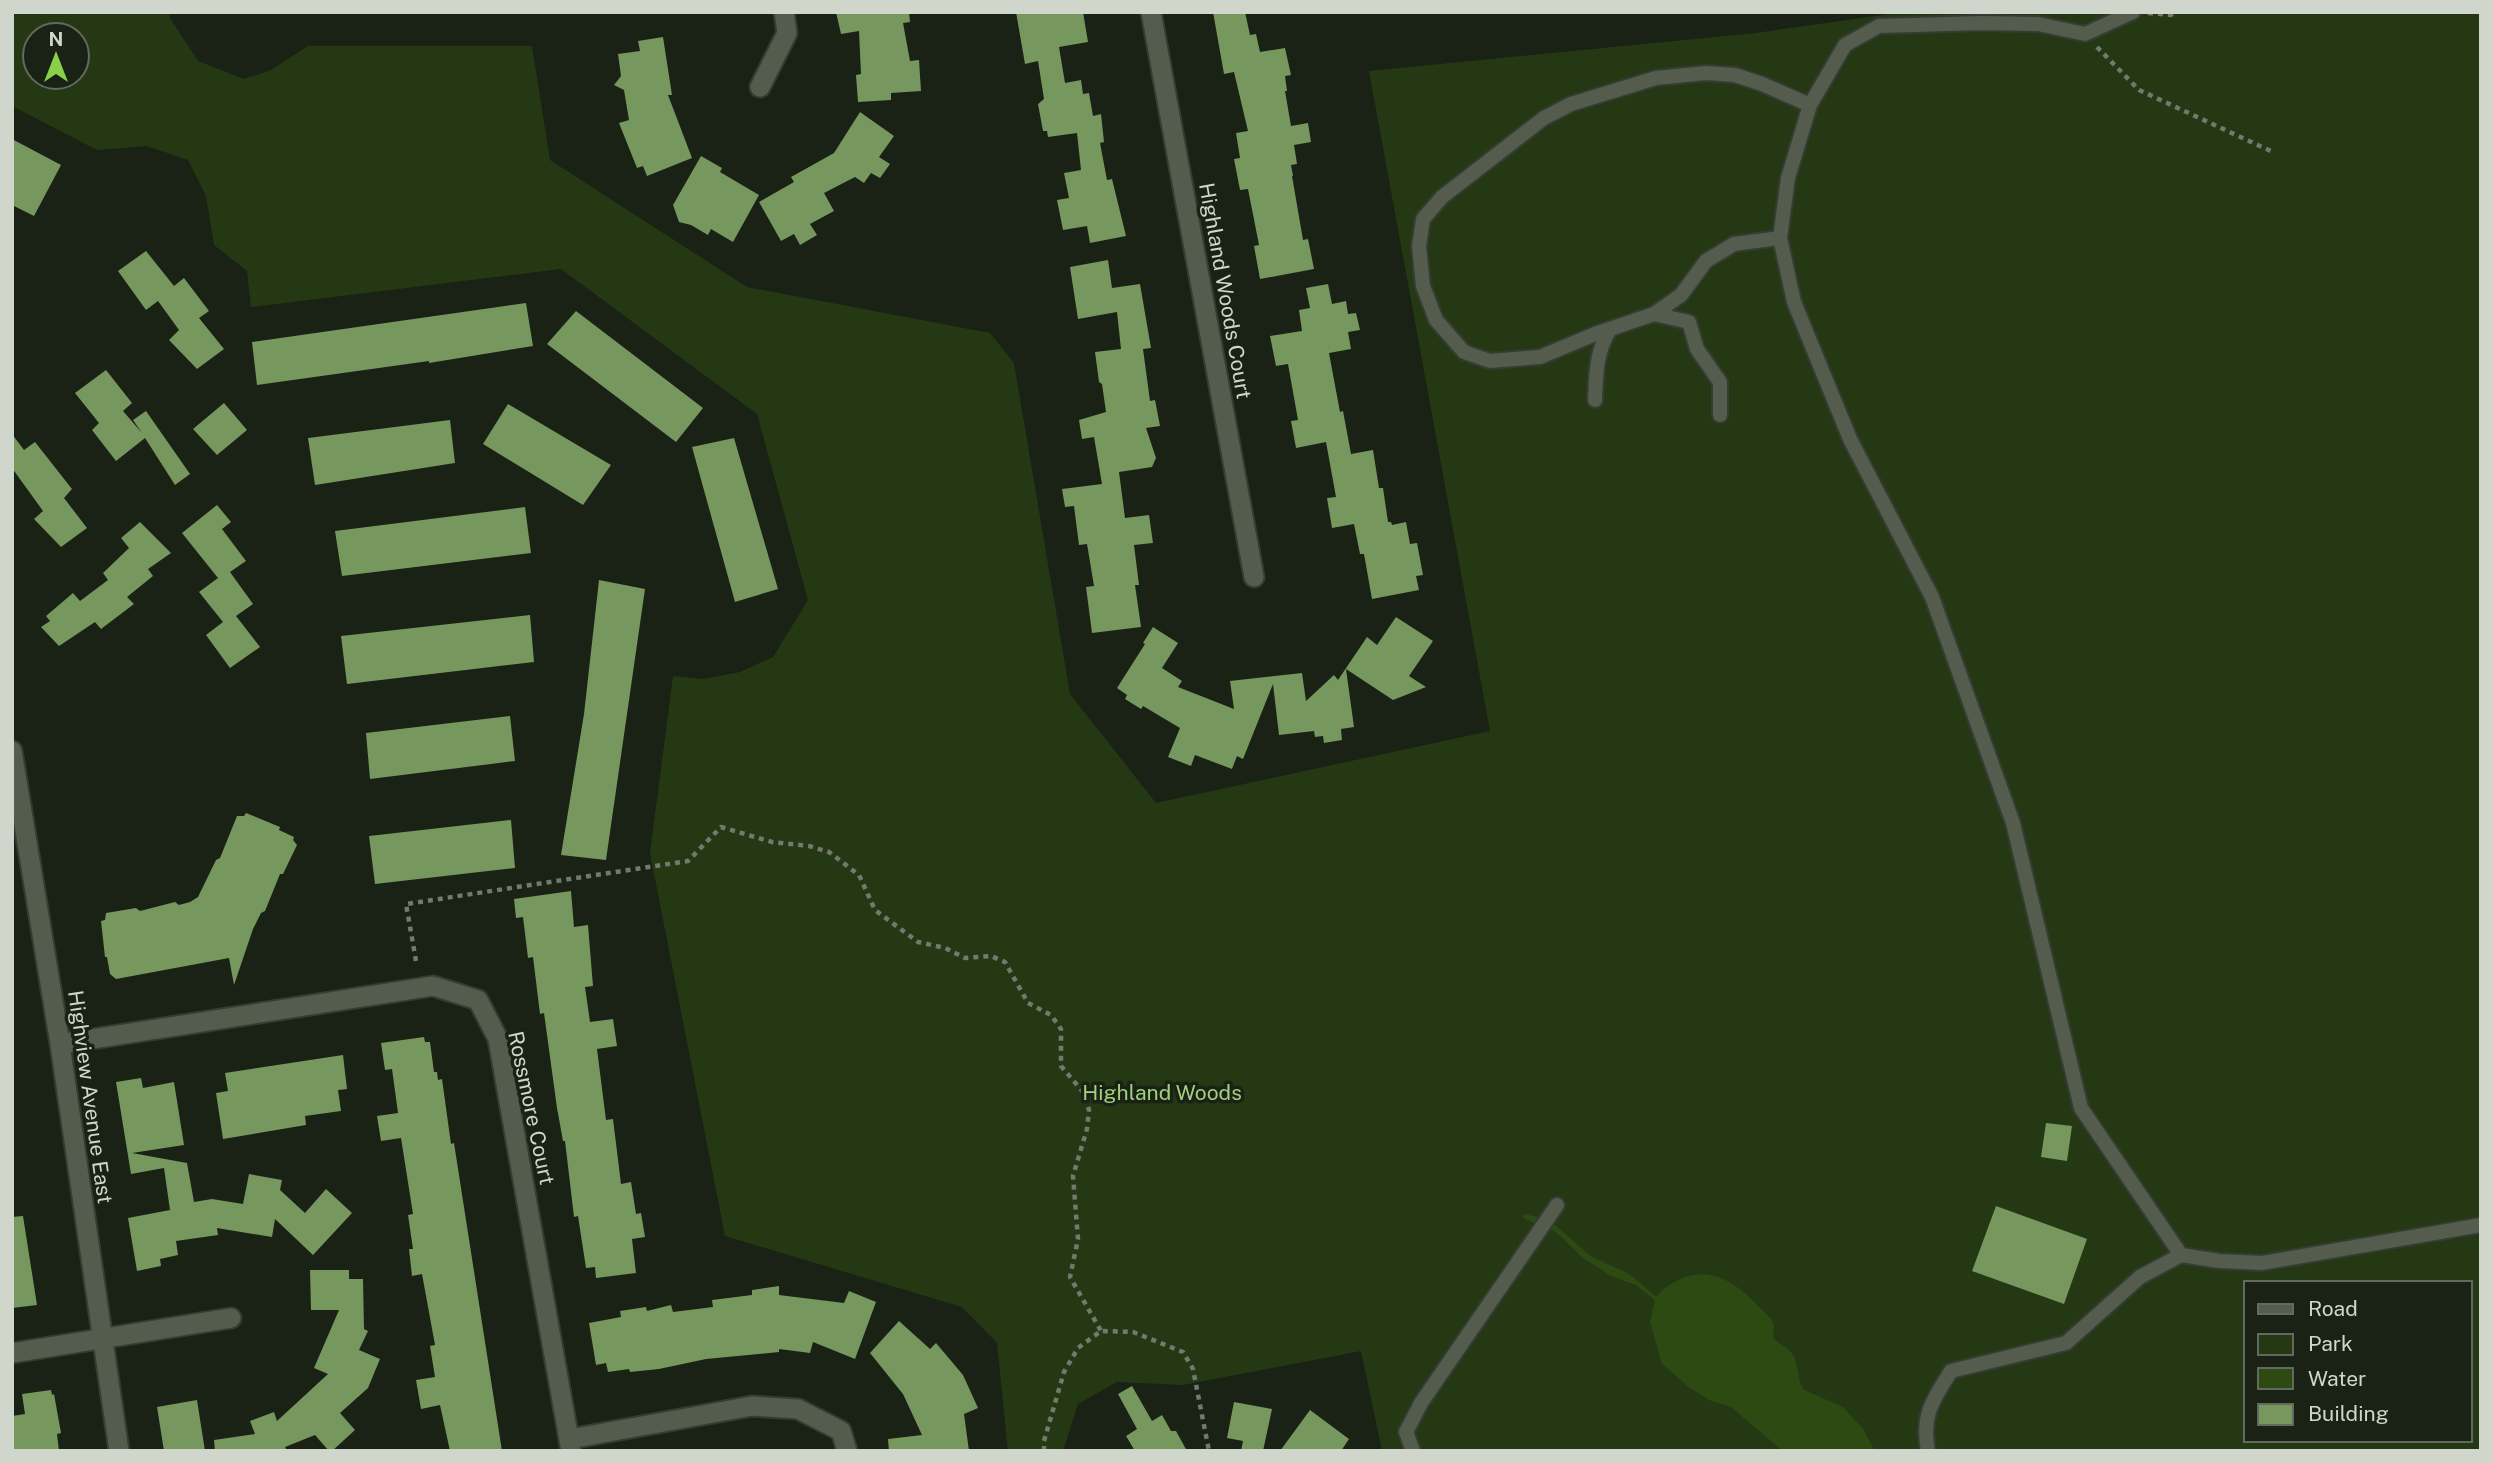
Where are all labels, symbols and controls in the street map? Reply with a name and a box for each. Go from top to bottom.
north arrow [21,21,91,91]
text: N [49,28,63,50]
street label: Highland Woods Court [1194,181,1257,401]
street label: Highview Avenue East [63,989,118,1205]
street label: Rossmore Court [503,1029,560,1187]
park label: Highland Woods [1082,1080,1242,1105]
legend [2244,1281,2472,1442]
text: Road [2308,1296,2358,1321]
text: Park [2308,1331,2353,1356]
text: Water [2308,1366,2366,1391]
text: Building [2308,1401,2389,1426]

